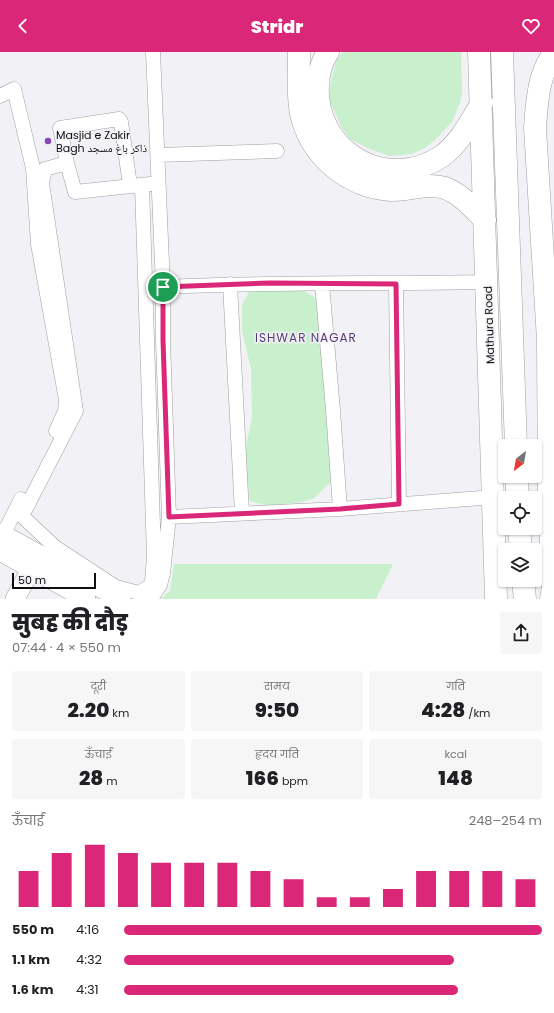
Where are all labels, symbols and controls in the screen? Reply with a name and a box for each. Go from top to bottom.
text: Stridr [251,14,303,39]
icon: back [12,15,34,37]
icon: heart [520,15,542,37]
place label: Masjid e Zakir Bagh ذاکر باغ مسجد [56,127,147,156]
marker: Masjid e Zakir Bagh ذاکر باغ مسجد [43,136,53,146]
pin [146,270,180,304]
icon: arrive [152,276,174,298]
street label: Mathura Road [480,286,498,364]
district label: ISHWAR NAGAR [255,329,357,346]
north arrow [498,439,542,483]
map controls [498,439,542,587]
button: locate [498,491,542,535]
button: layers [498,543,542,587]
scale bar [12,571,96,590]
text: 50 m [18,572,46,588]
text: सुबह की दौड़ [12,607,128,638]
button: share [500,612,542,654]
text: 07:44 · 4 × 550 m [12,638,121,657]
text: दूरी [90,678,106,694]
text: समय [264,678,290,694]
text: गति [446,678,465,694]
text: 2.20 [67,696,109,724]
text: 9:50 [255,696,299,724]
text: 4:28 [421,696,465,724]
text: km [109,705,129,721]
text: /km [465,705,490,721]
text: ऊँचाई [85,746,112,762]
text: हृदय गति [255,746,299,762]
text: kcal [444,746,467,762]
text: 28 [79,764,103,792]
text: 166 [246,764,279,792]
text: 148 [438,764,473,792]
text: m [103,773,118,789]
text: bpm [279,773,308,789]
text: ऊँचाई [12,811,44,830]
text: 248–254 m [469,811,542,830]
text: 550 m [12,920,54,939]
text: 4:16 [76,920,99,939]
text: 1.1 km [12,950,50,969]
text: 4:32 [76,950,102,969]
text: 1.6 km [12,980,53,999]
text: 4:31 [76,980,99,999]

